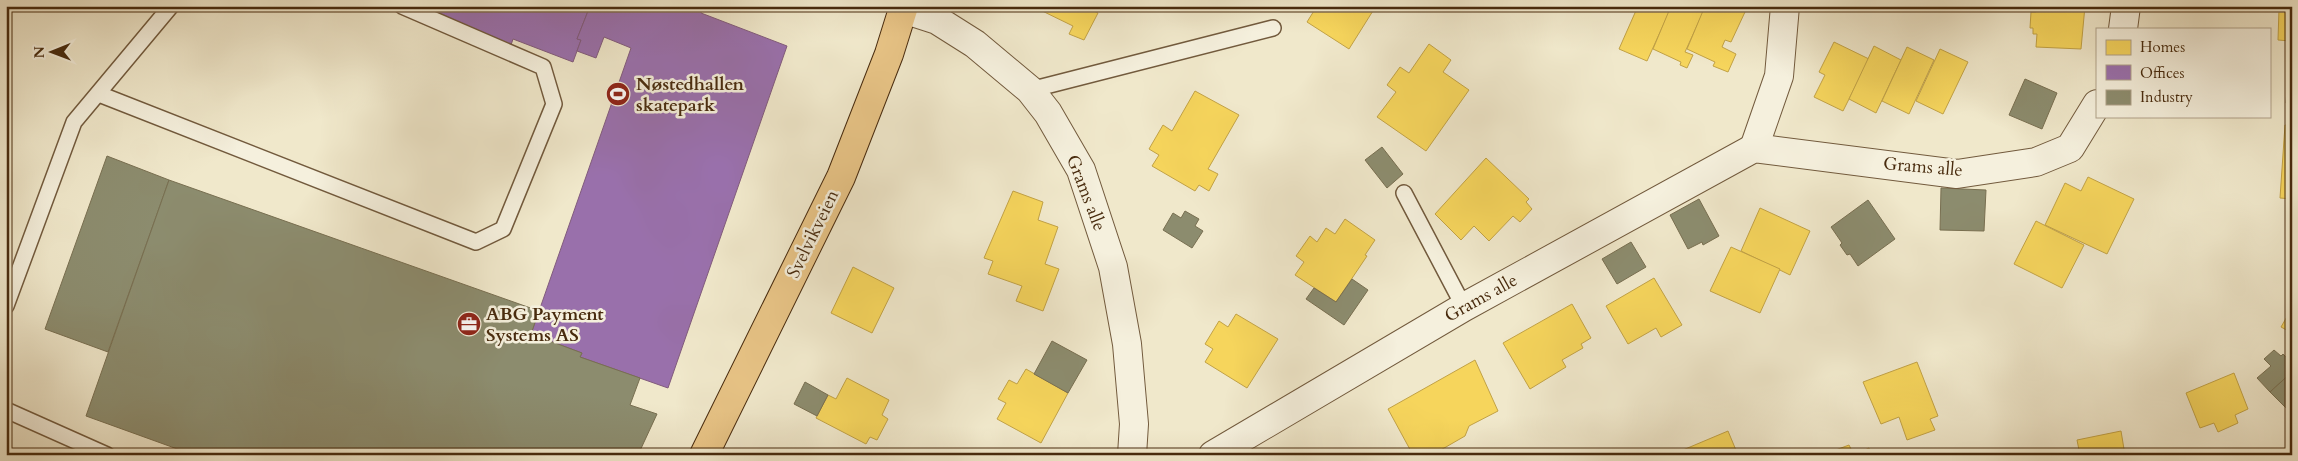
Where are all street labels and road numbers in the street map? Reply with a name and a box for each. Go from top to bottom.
street label: Grams alle [1060,151,1112,235]
street label: Grams alle [1882,151,1964,183]
street label: Svelvikveien [781,185,845,282]
street label: Grams alle [1440,268,1522,328]

